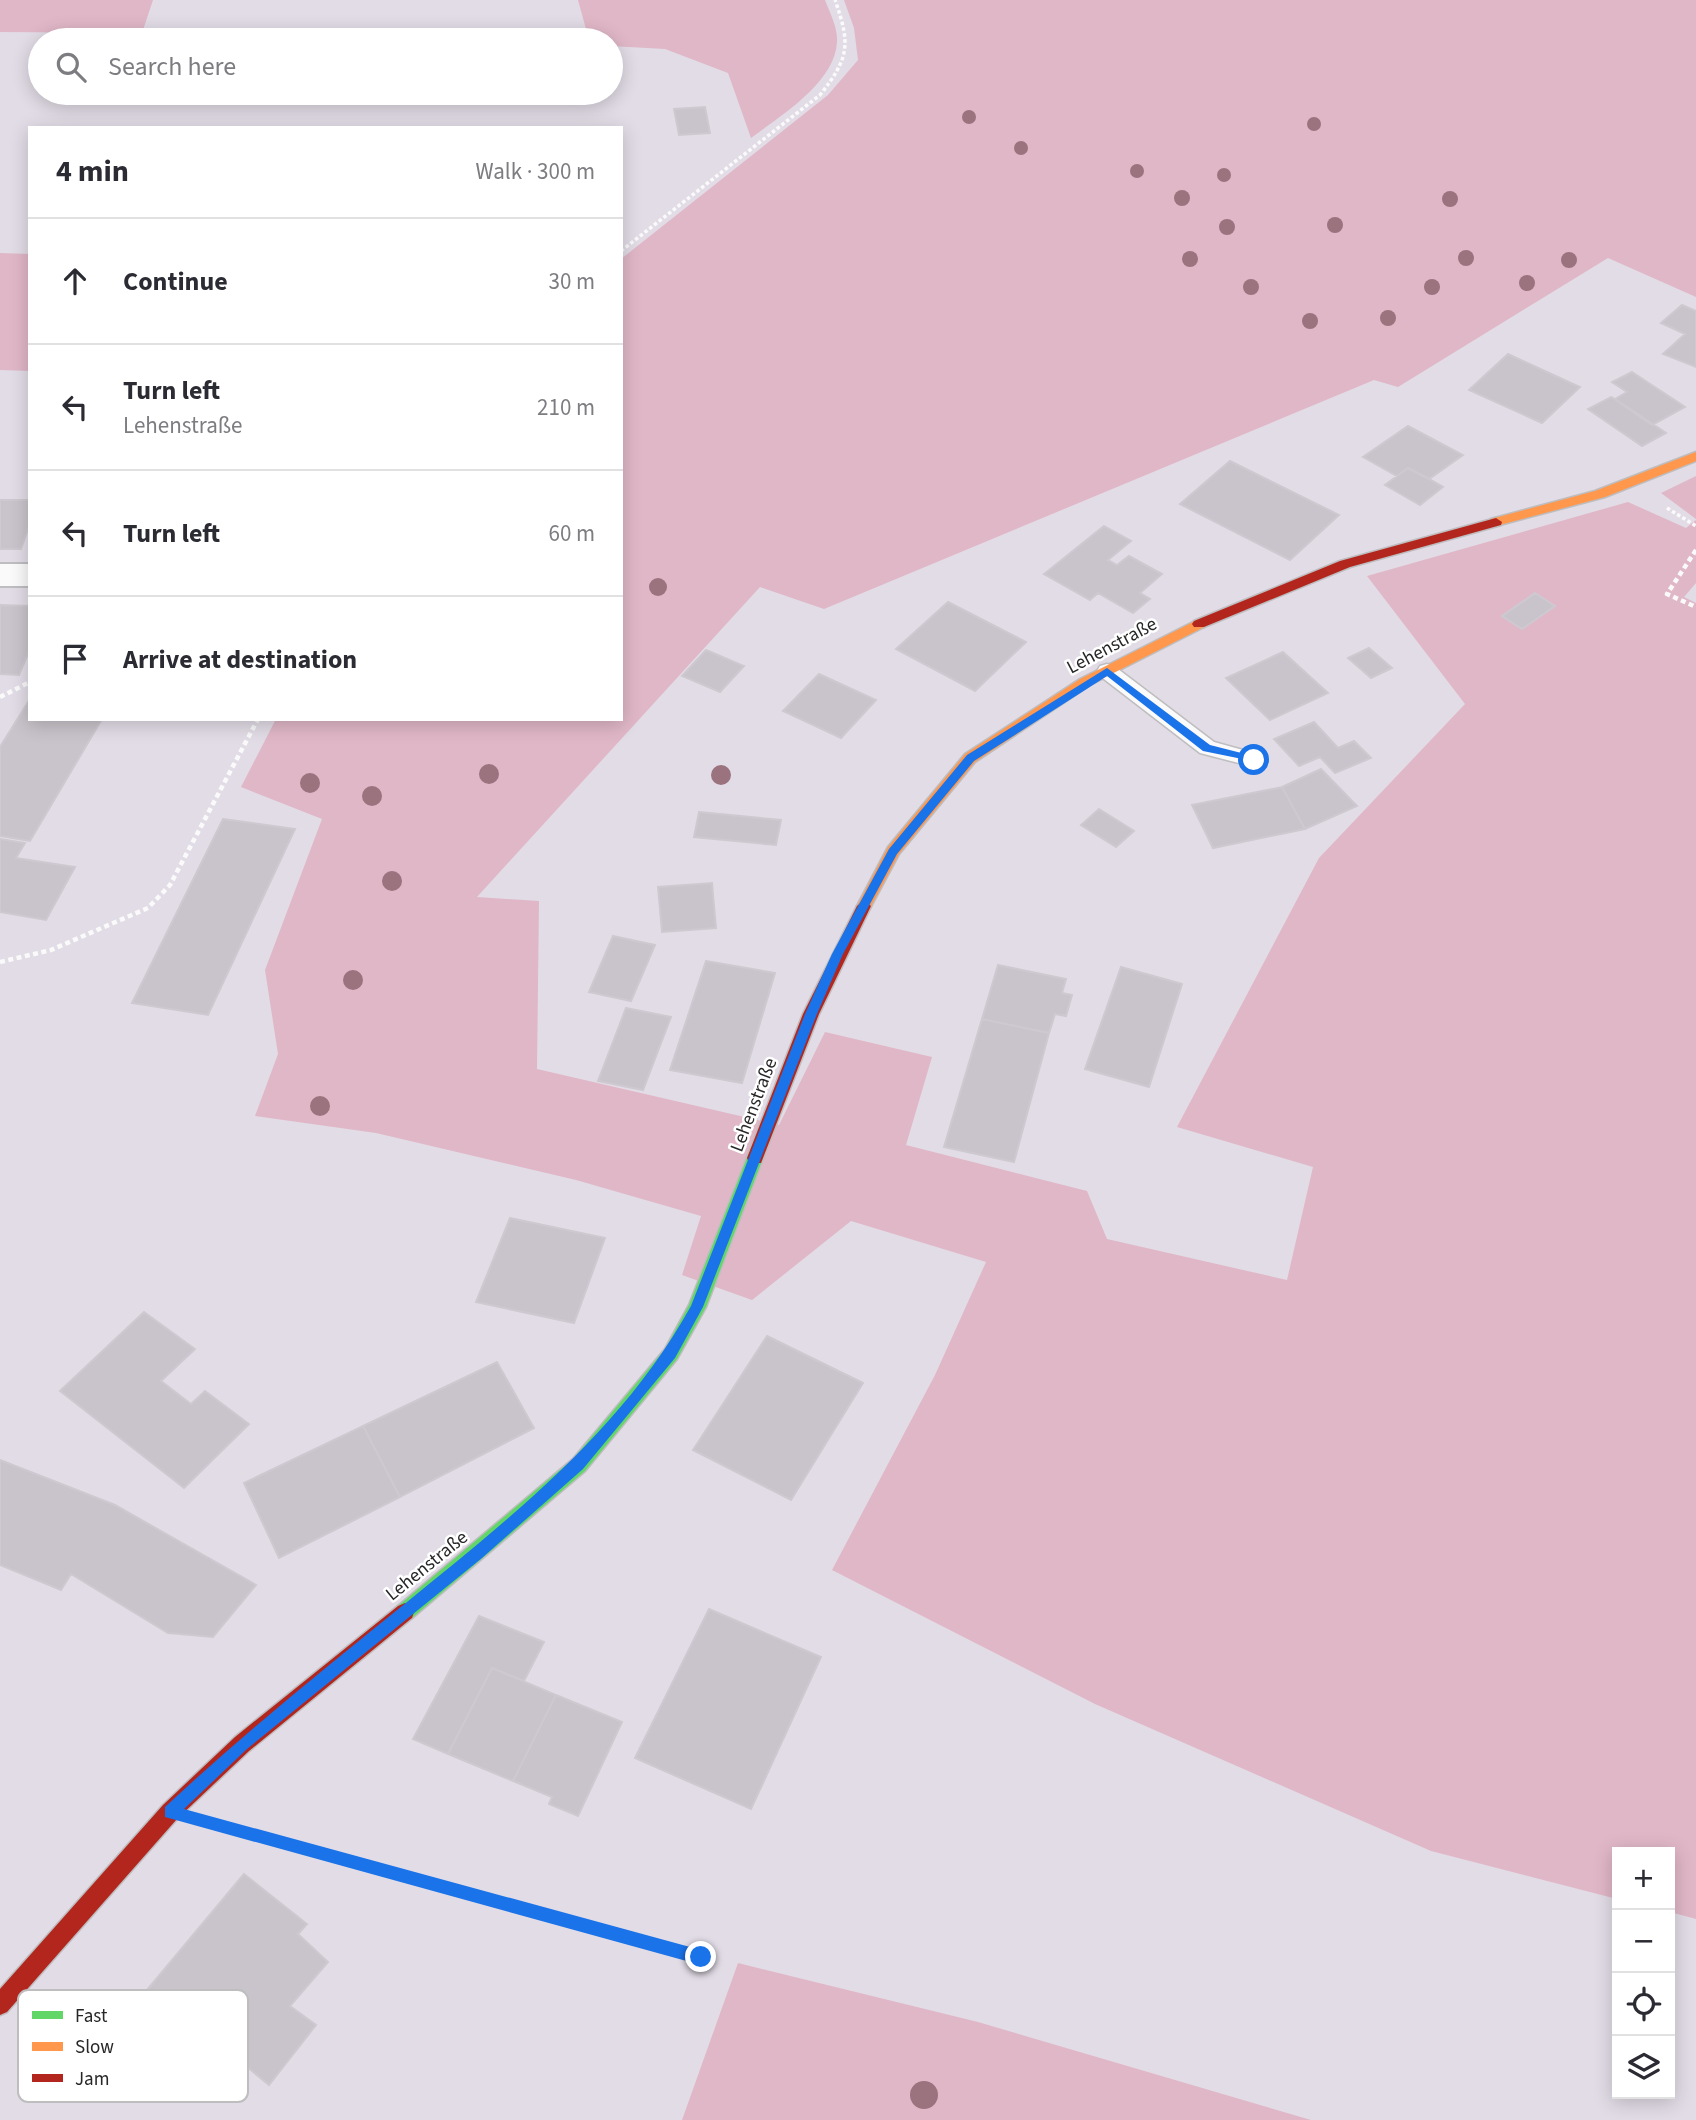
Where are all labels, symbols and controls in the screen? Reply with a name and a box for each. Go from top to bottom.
search box [28,28,623,105]
icon: search [52,48,90,86]
text: Search here [108,48,236,85]
text: 4 min [56,150,129,193]
text: Walk · 300 m [476,155,595,188]
icon: ahead [56,262,94,300]
text: Continue [123,263,228,300]
text: 30 m [548,265,595,298]
text: Turn left [123,372,220,409]
icon: left [56,388,94,426]
text: 210 m [537,391,595,424]
text: Lehenstraße [123,409,242,442]
icon: left [56,514,94,552]
text: Turn left [123,515,220,552]
text: 60 m [548,517,595,550]
street label: Lehenstraße [1062,611,1162,681]
icon: arrive [56,640,94,678]
text: Arrive at destination [123,641,357,678]
route start [1238,744,1269,775]
street label: Lehenstraße [724,1054,784,1156]
street label: Lehenstraße [380,1524,474,1608]
map controls [1612,1847,1675,2099]
button: + [1612,1847,1675,1910]
button: − [1612,1910,1675,1973]
route end [685,1941,716,1972]
button: locate [1612,1973,1675,2036]
legend [18,1990,248,2102]
text: Fast [75,2003,108,2030]
text: Slow [75,2034,114,2061]
button: layers [1612,2036,1675,2099]
text: Jam [75,2066,109,2093]

